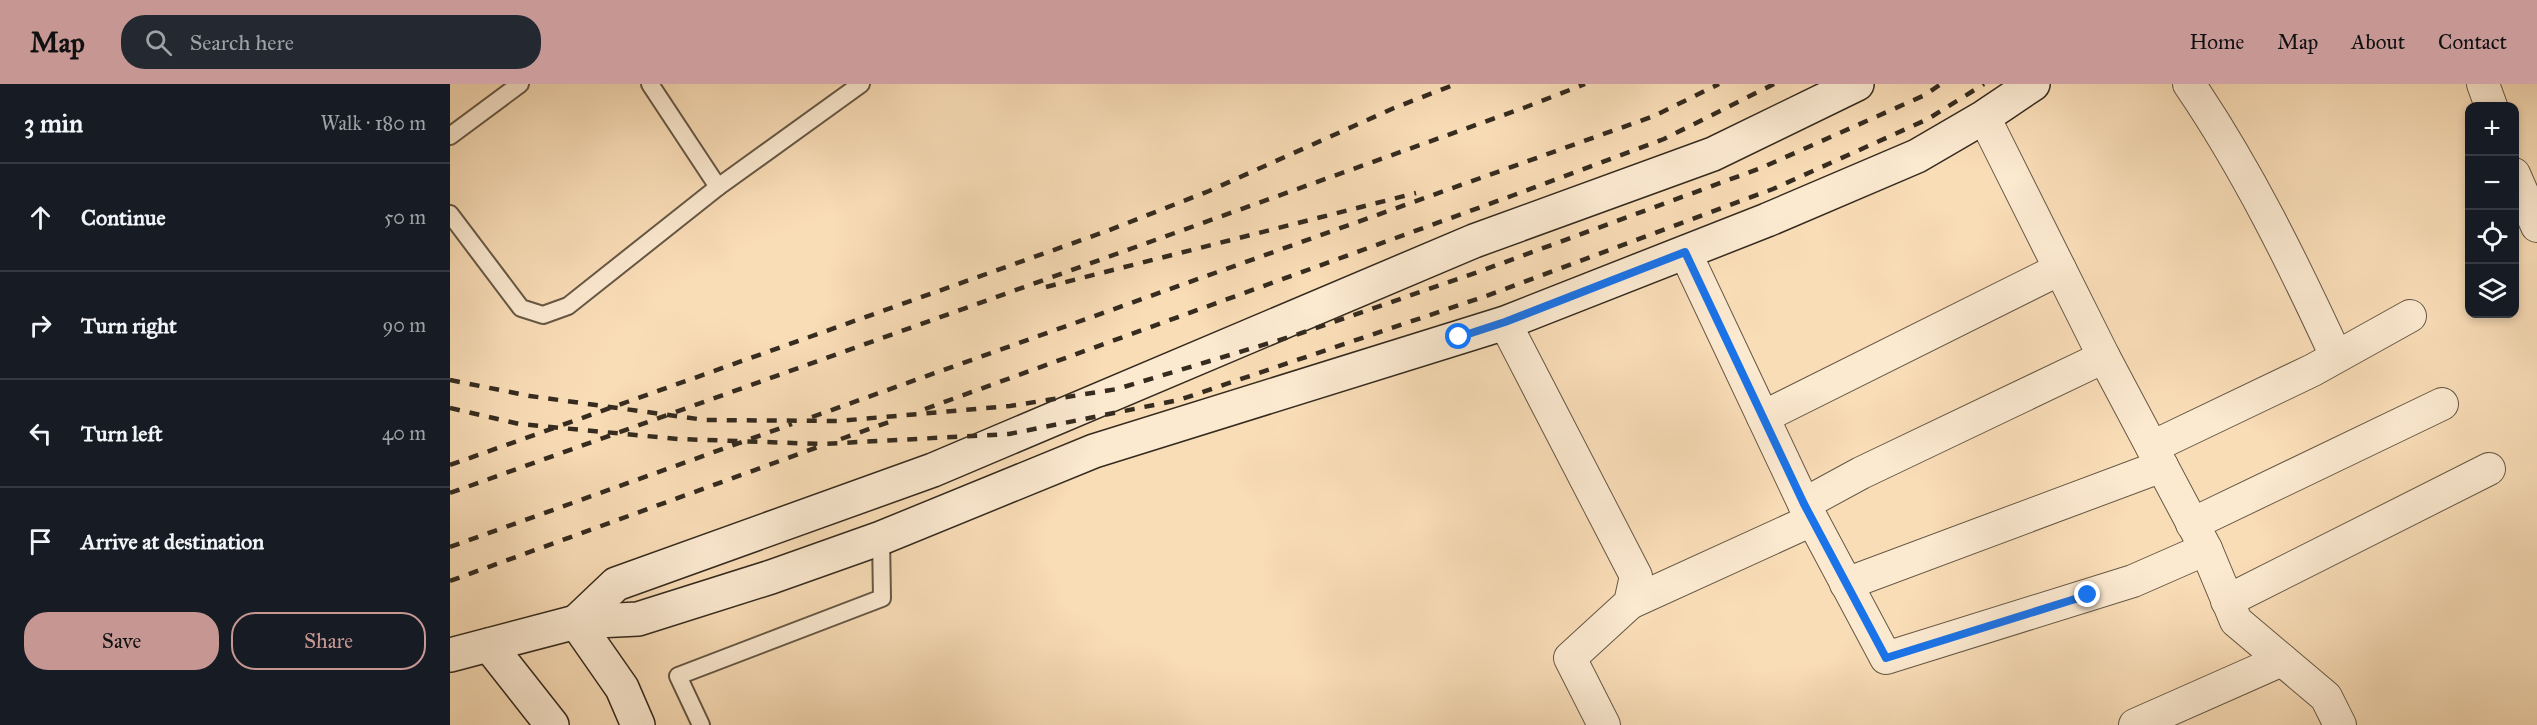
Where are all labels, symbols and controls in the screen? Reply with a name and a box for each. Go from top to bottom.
search box [121,15,541,69]
text: Map [30,25,85,60]
icon: search [142,26,175,59]
text: Search here [190,29,294,56]
text: Home [2189,29,2244,55]
text: Map [2277,29,2318,55]
text: About [2351,29,2405,55]
text: Contact [2438,29,2507,55]
map controls [2465,102,2519,318]
button: + [2465,102,2519,156]
text: 3 min [24,107,83,139]
text: Walk · 180 m [321,111,426,135]
button: − [2465,156,2519,210]
icon: ahead [24,201,57,234]
text: Continue [81,204,166,231]
text: 50 m [384,205,426,229]
button: locate [2465,210,2519,264]
button: layers [2465,264,2519,318]
icon: right [24,309,57,342]
text: Turn right [81,312,177,339]
text: 90 m [383,313,426,337]
route start [1445,323,1471,349]
icon: left [24,417,57,450]
text: Turn left [81,420,163,447]
text: 40 m [382,421,426,445]
icon: arrive [24,525,57,558]
text: Arrive at destination [81,528,264,555]
route end [2074,581,2100,607]
button: Save [24,612,219,670]
button: Share [231,612,426,670]

